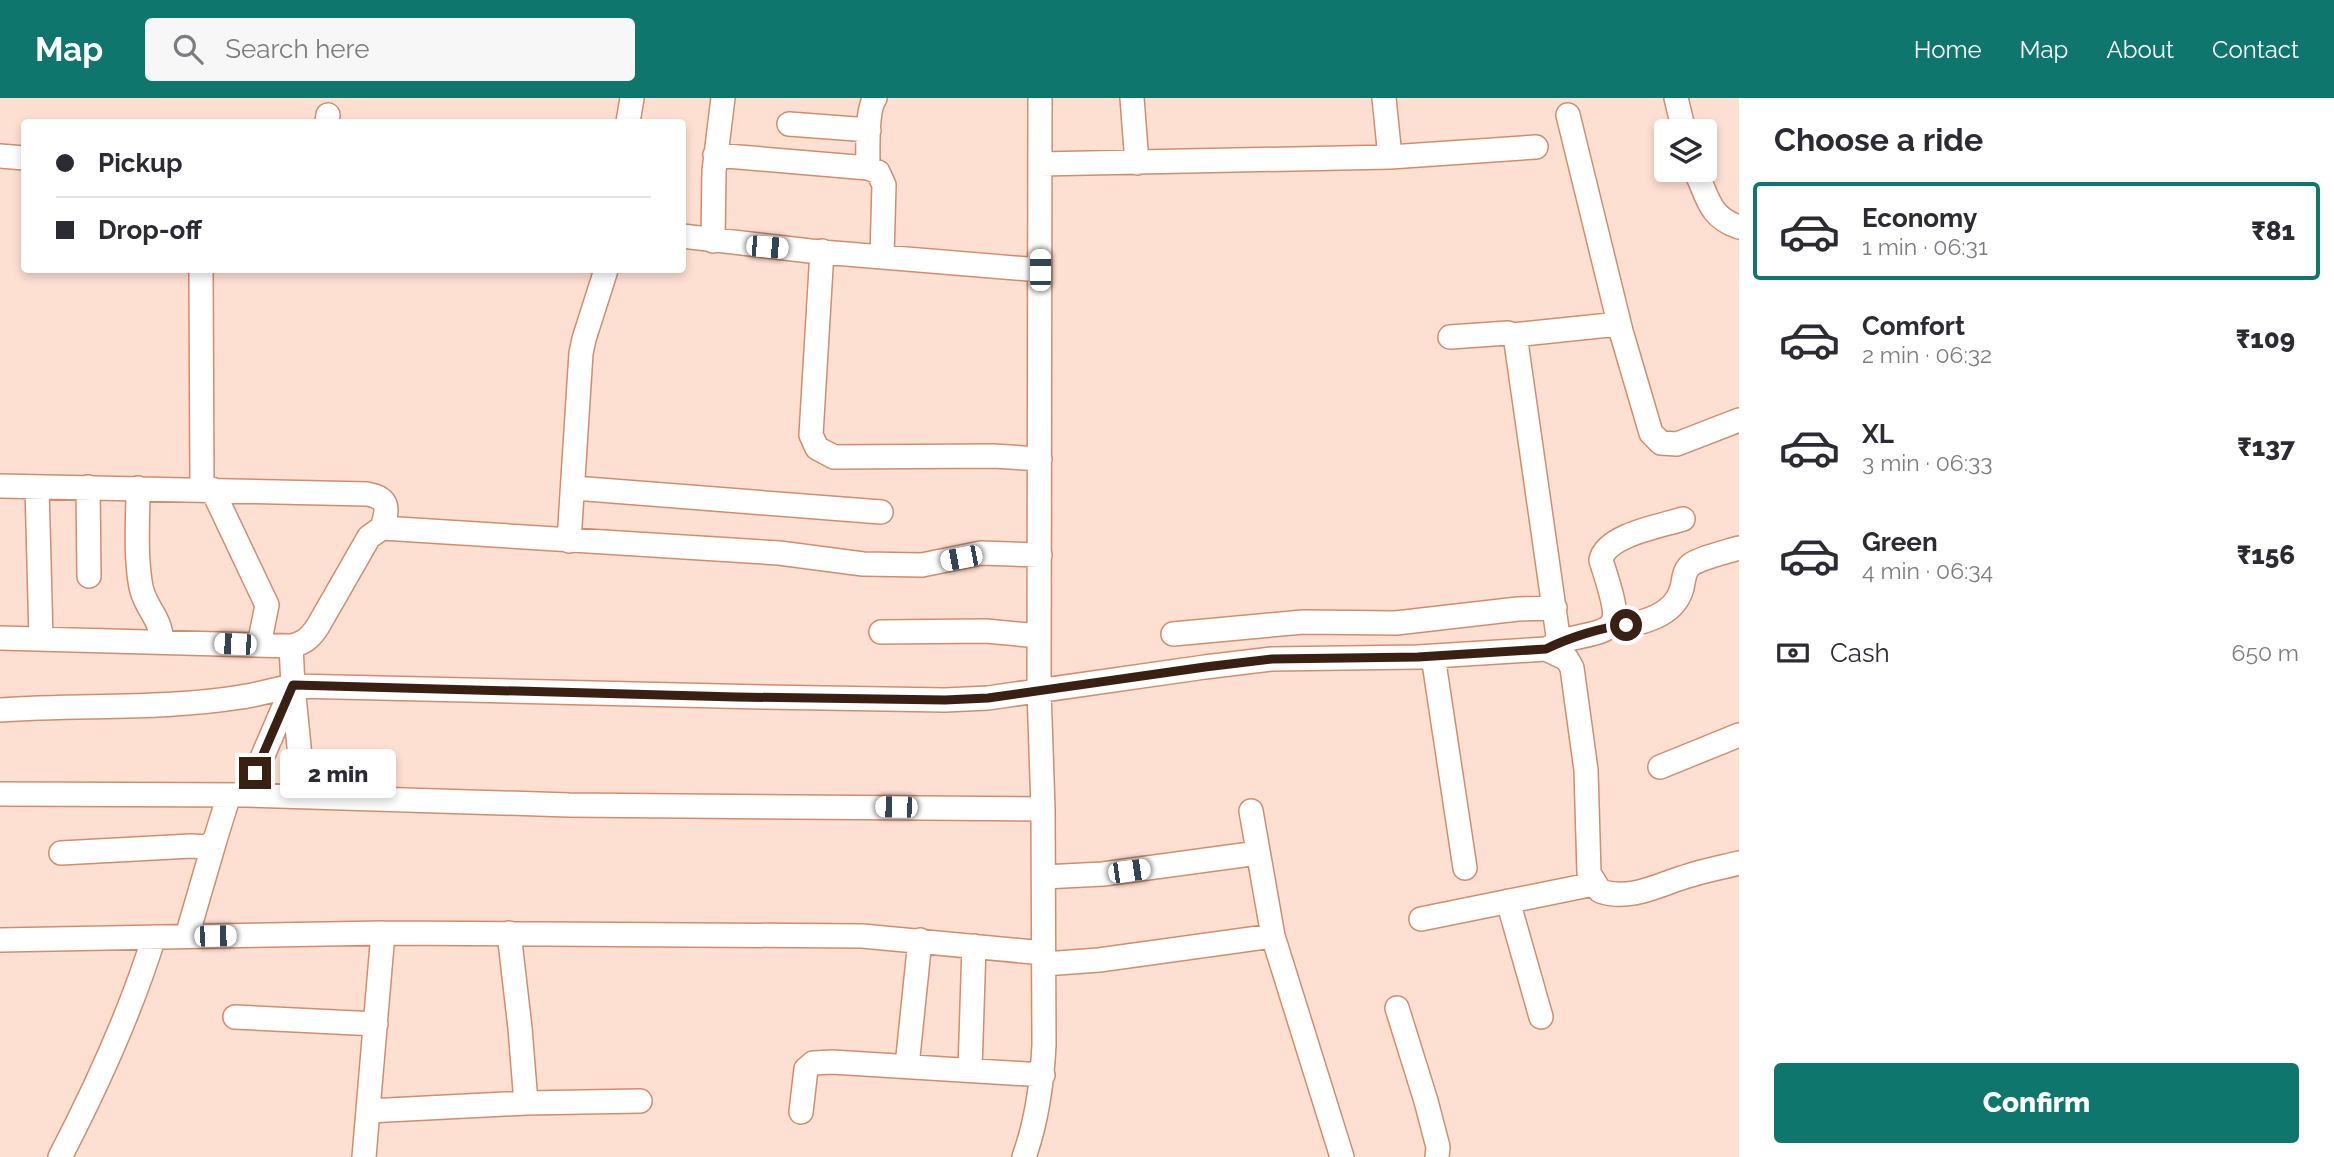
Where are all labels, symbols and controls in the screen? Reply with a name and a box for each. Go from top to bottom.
search box [145,18,635,81]
text: Map [35,30,103,69]
icon: search [169,30,207,68]
text: Search here [225,34,370,64]
text: Home [1914,35,1982,64]
text: Map [2020,35,2068,64]
text: About [2106,35,2174,64]
text: Contact [2212,35,2299,64]
map controls [1654,119,1717,182]
button: layers [1654,119,1717,182]
text: Choose a ride [1774,121,1983,158]
text: Pickup [98,148,183,178]
icon: car [1778,200,1841,263]
text: Economy [1862,203,1977,233]
text: Drop-off [98,215,202,245]
text: ₹81 [2251,216,2295,246]
text: 1 min · 06:31 [1862,233,1988,260]
car [746,235,789,259]
car [1030,249,1051,291]
icon: car [1778,308,1841,371]
text: Comfort [1862,311,1965,341]
text: ₹109 [2236,324,2295,354]
text: 2 min · 06:32 [1862,341,1992,368]
icon: car [1778,416,1841,479]
text: XL [1862,419,1894,449]
text: ₹137 [2237,432,2295,462]
text: 3 min · 06:33 [1862,449,1993,476]
icon: car [1778,524,1841,587]
text: Green [1862,527,1938,557]
text: ₹156 [2237,540,2295,570]
car [939,544,984,572]
text: 4 min · 06:34 [1862,557,1993,584]
route start [1610,609,1642,641]
car [214,633,257,655]
icon: cash [1774,634,1812,672]
text: Cash [1830,638,1890,668]
text: 650 m [2232,639,2299,666]
callout: 2 min [280,748,395,798]
route end [239,757,271,789]
text: 2 min [308,760,368,787]
car [875,796,918,818]
car [1107,858,1152,884]
car [194,925,237,947]
button: Confirm [1774,1063,2299,1143]

